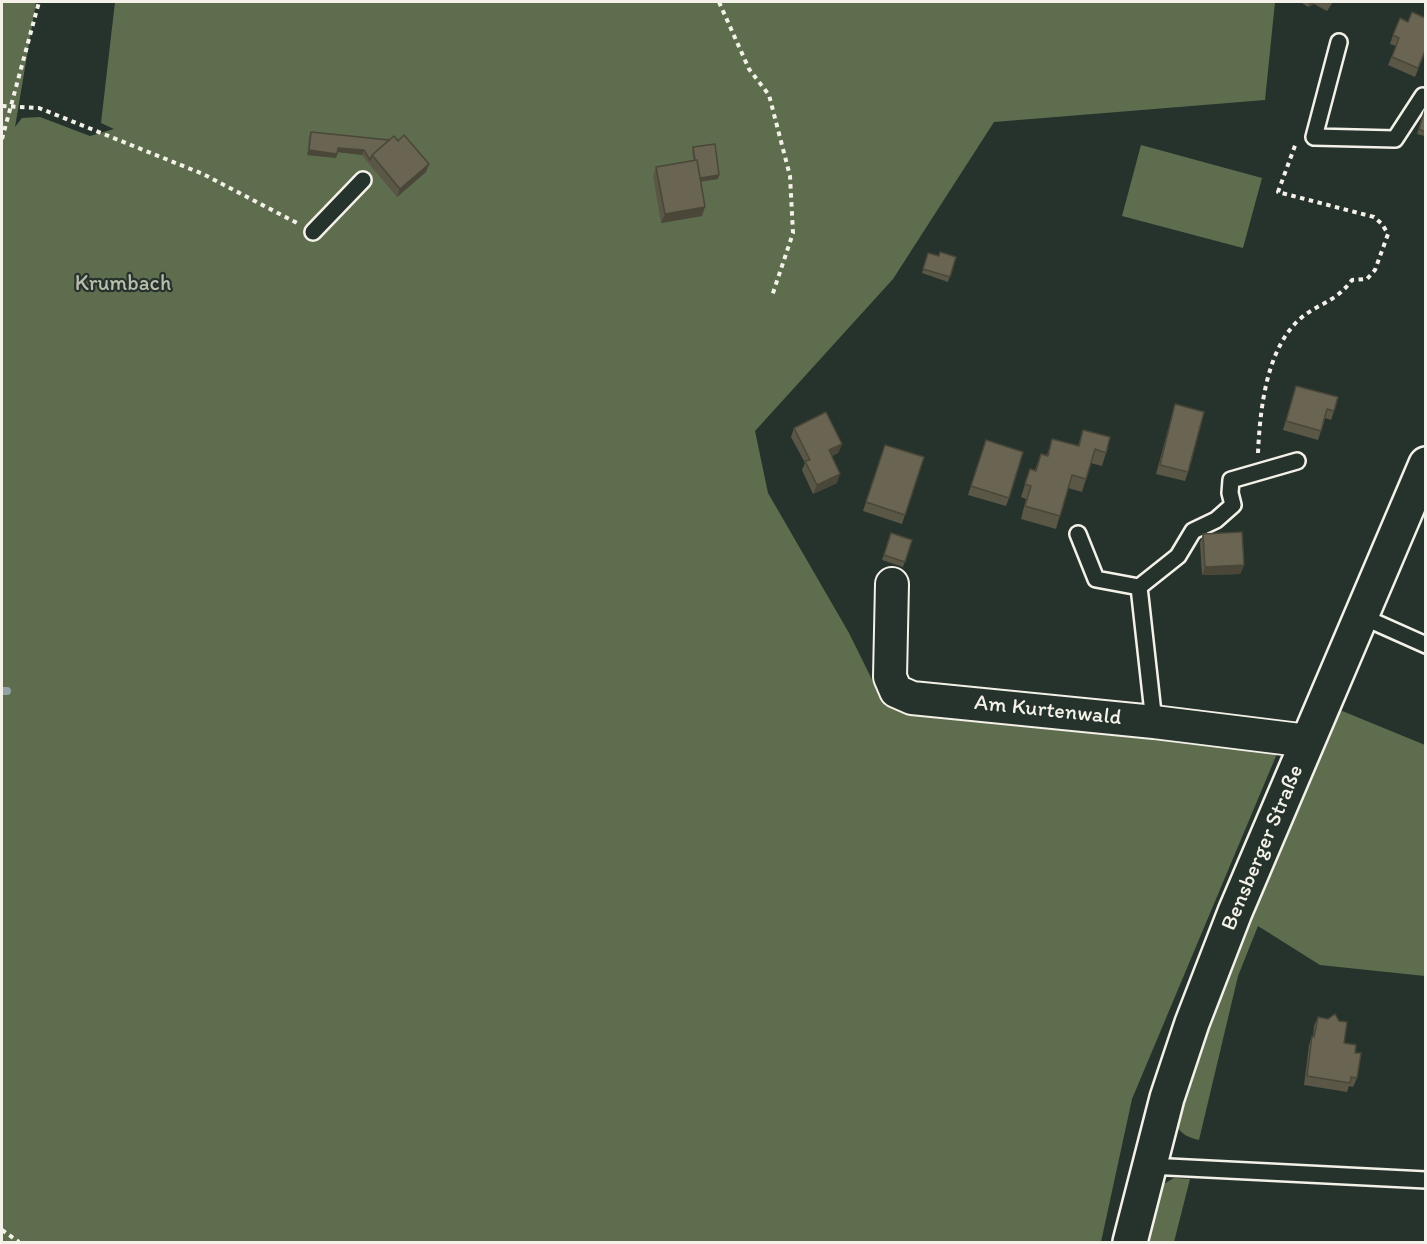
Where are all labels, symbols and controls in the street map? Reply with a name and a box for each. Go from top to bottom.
park label: Krumbach [75,271,171,297]
street label: Am Kurtenwald [973,690,1123,732]
street label: Bensberger Straße [1216,761,1310,935]

